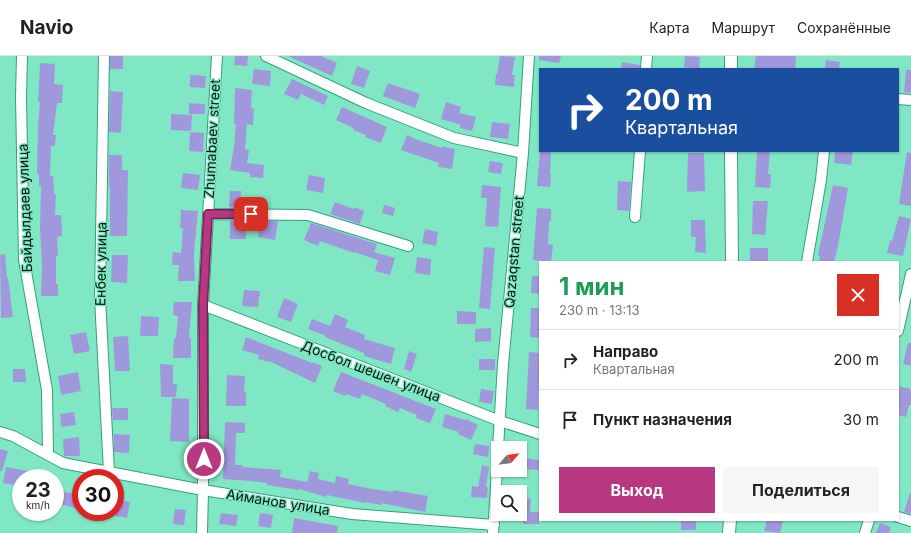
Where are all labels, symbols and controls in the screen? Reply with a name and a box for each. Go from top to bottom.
text: Navio [20,16,73,39]
text: Карта [649,19,690,36]
text: Маршрут [712,19,775,36]
text: Сохранённые [797,19,891,36]
street label: Zhumabaev street [200,78,223,199]
text: 200 m [625,83,713,117]
icon: right [559,84,611,136]
text: Квартальная [625,117,738,138]
street label: Байдылдаев улица [14,143,35,273]
street label: Qazaqstan street [500,195,527,309]
pin [234,197,268,231]
icon: arrive [240,203,262,225]
street label: Енбек улица [91,222,110,306]
text: 1 мин [559,272,624,301]
button: close [837,274,879,316]
text: 230 m · 13:13 [559,302,640,318]
street label: Досбол шешен улица [299,336,443,405]
text: Направо [593,342,658,361]
icon: right [559,349,581,371]
text: 200 m [834,350,879,369]
text: Квартальная [593,361,675,377]
icon: arrive [559,409,581,431]
text: Пункт назначения [593,410,732,429]
text: 30 m [843,410,879,429]
position arrow [183,438,225,480]
north arrow [491,441,527,477]
map controls [491,441,527,521]
button: Выход [559,467,715,513]
button: Поделиться [723,467,879,513]
speed limit sign: 30 [72,469,124,521]
text: 23 [25,478,51,502]
street label: Айманов улица [225,485,331,518]
button: search [491,485,527,521]
text: km/h [26,499,50,511]

